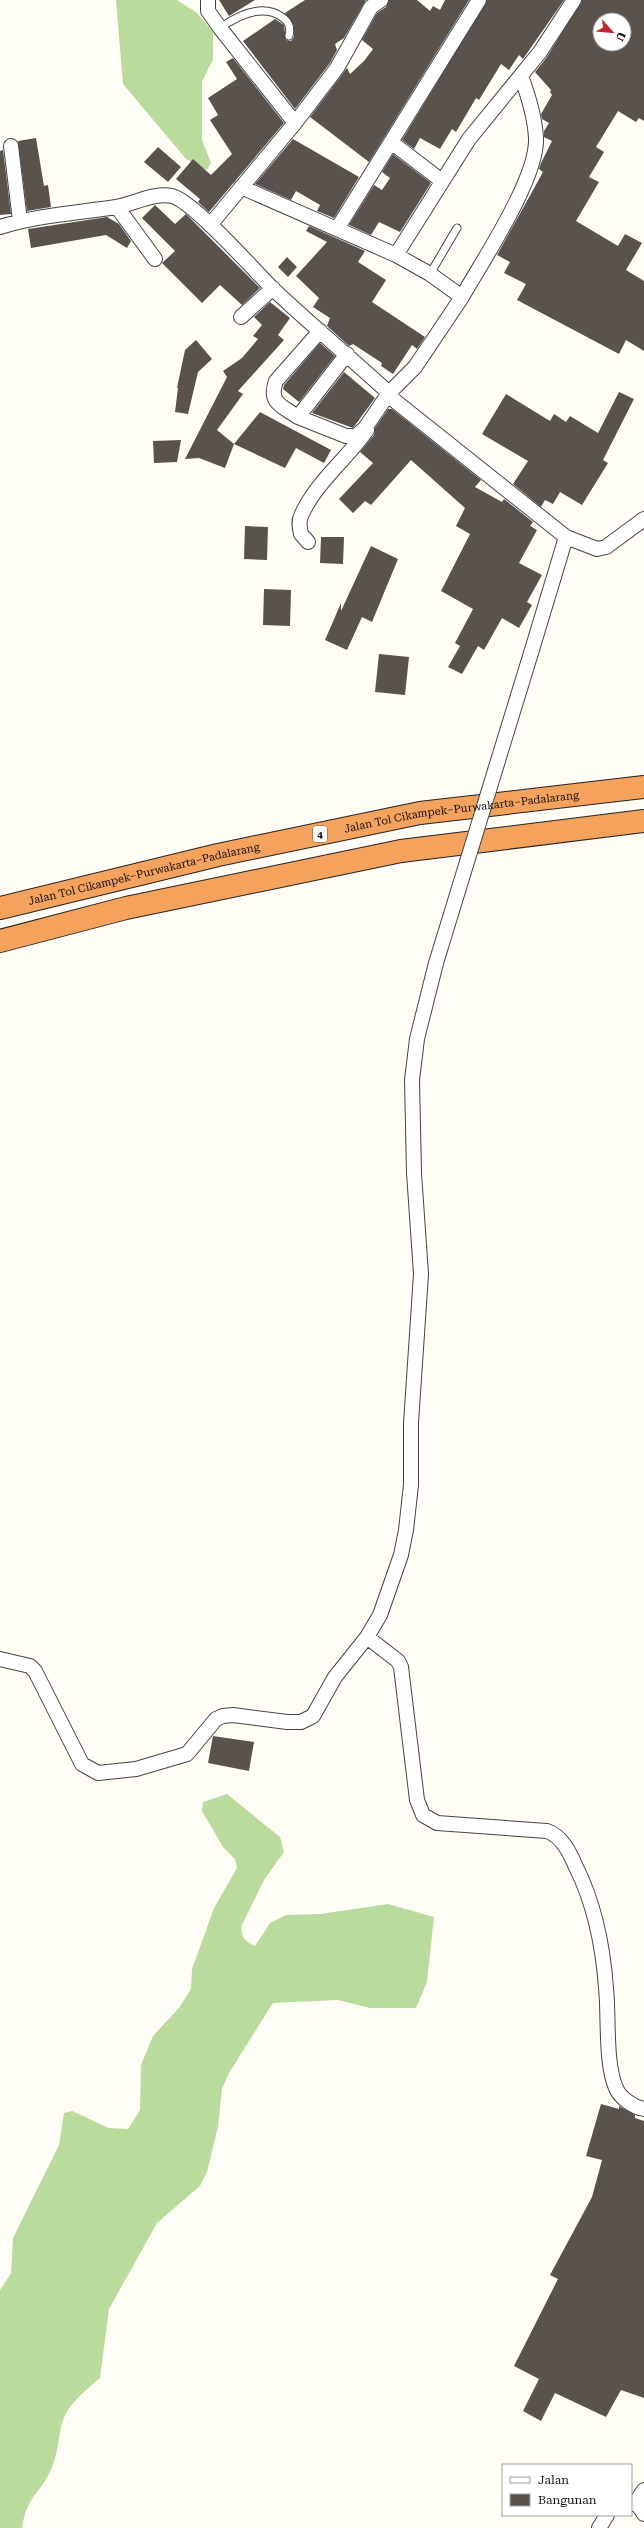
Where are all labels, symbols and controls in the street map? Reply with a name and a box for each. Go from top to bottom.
north arrow [592,12,632,52]
text: U [613,30,628,44]
street label: Jalan Tol Cikampek–Purwakarta–Padalarang [343,788,581,836]
road number: 4 [313,826,327,842]
street label: Jalan Tol Cikampek–Purwakarta–Padalarang [27,840,262,908]
legend [502,2464,632,2516]
text: Jalan [538,2473,569,2487]
text: Bangunan [538,2493,597,2507]

